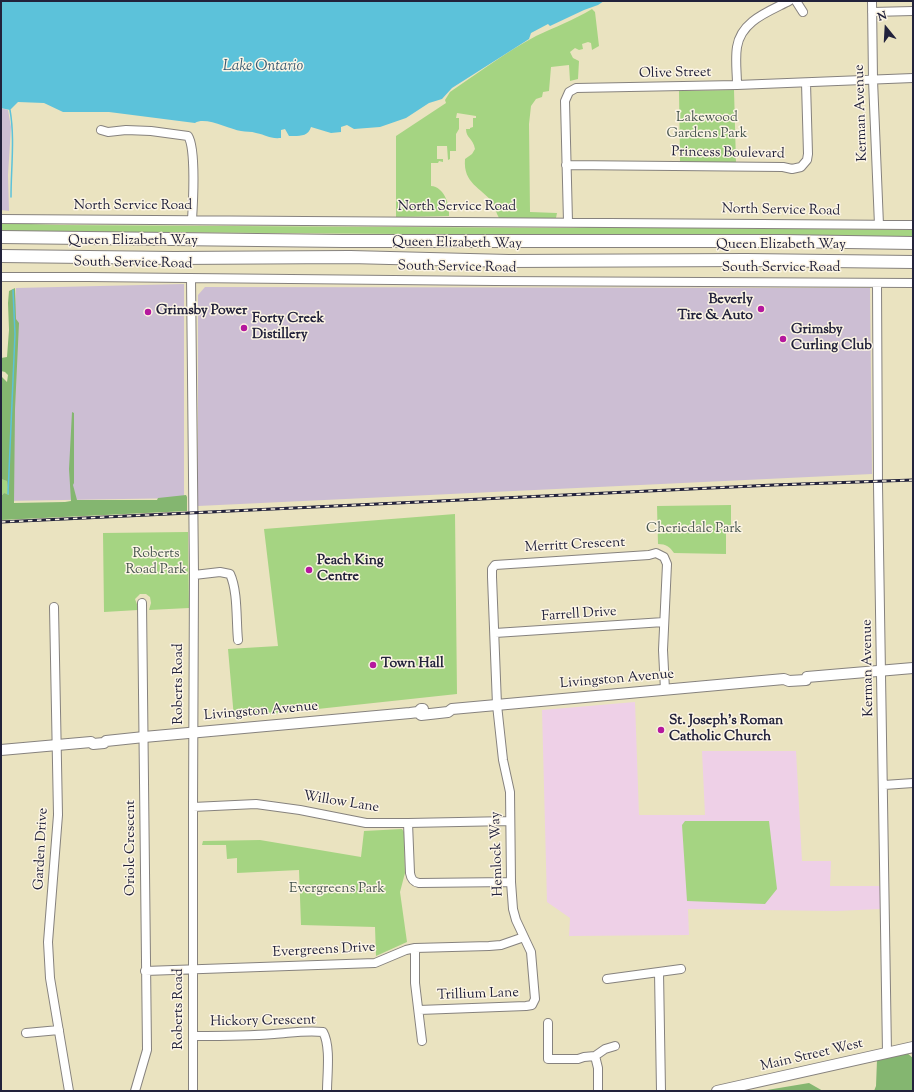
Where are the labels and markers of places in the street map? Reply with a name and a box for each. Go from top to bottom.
place label: Beverly Tire & Auto [678,293,753,326]
place label: Grimsby Power [156,304,247,320]
marker: Beverly Tire & Auto [756,304,766,314]
marker: Grimsby Power [143,307,153,317]
place label: Forty Creek Distillery [252,312,324,344]
marker: Forty Creek Distillery [239,323,249,333]
place label: Grimsby Curling Club [791,323,872,356]
marker: Grimsby Curling Club [778,334,788,344]
place label: Peach King Centre [317,554,384,586]
marker: Peach King Centre [304,565,314,575]
place label: Town Hall [381,657,444,673]
marker: Town Hall [368,660,378,670]
place label: St. Joseph's Roman Catholic Church [669,714,783,746]
marker: St. Joseph's Roman Catholic Church [656,725,666,735]

